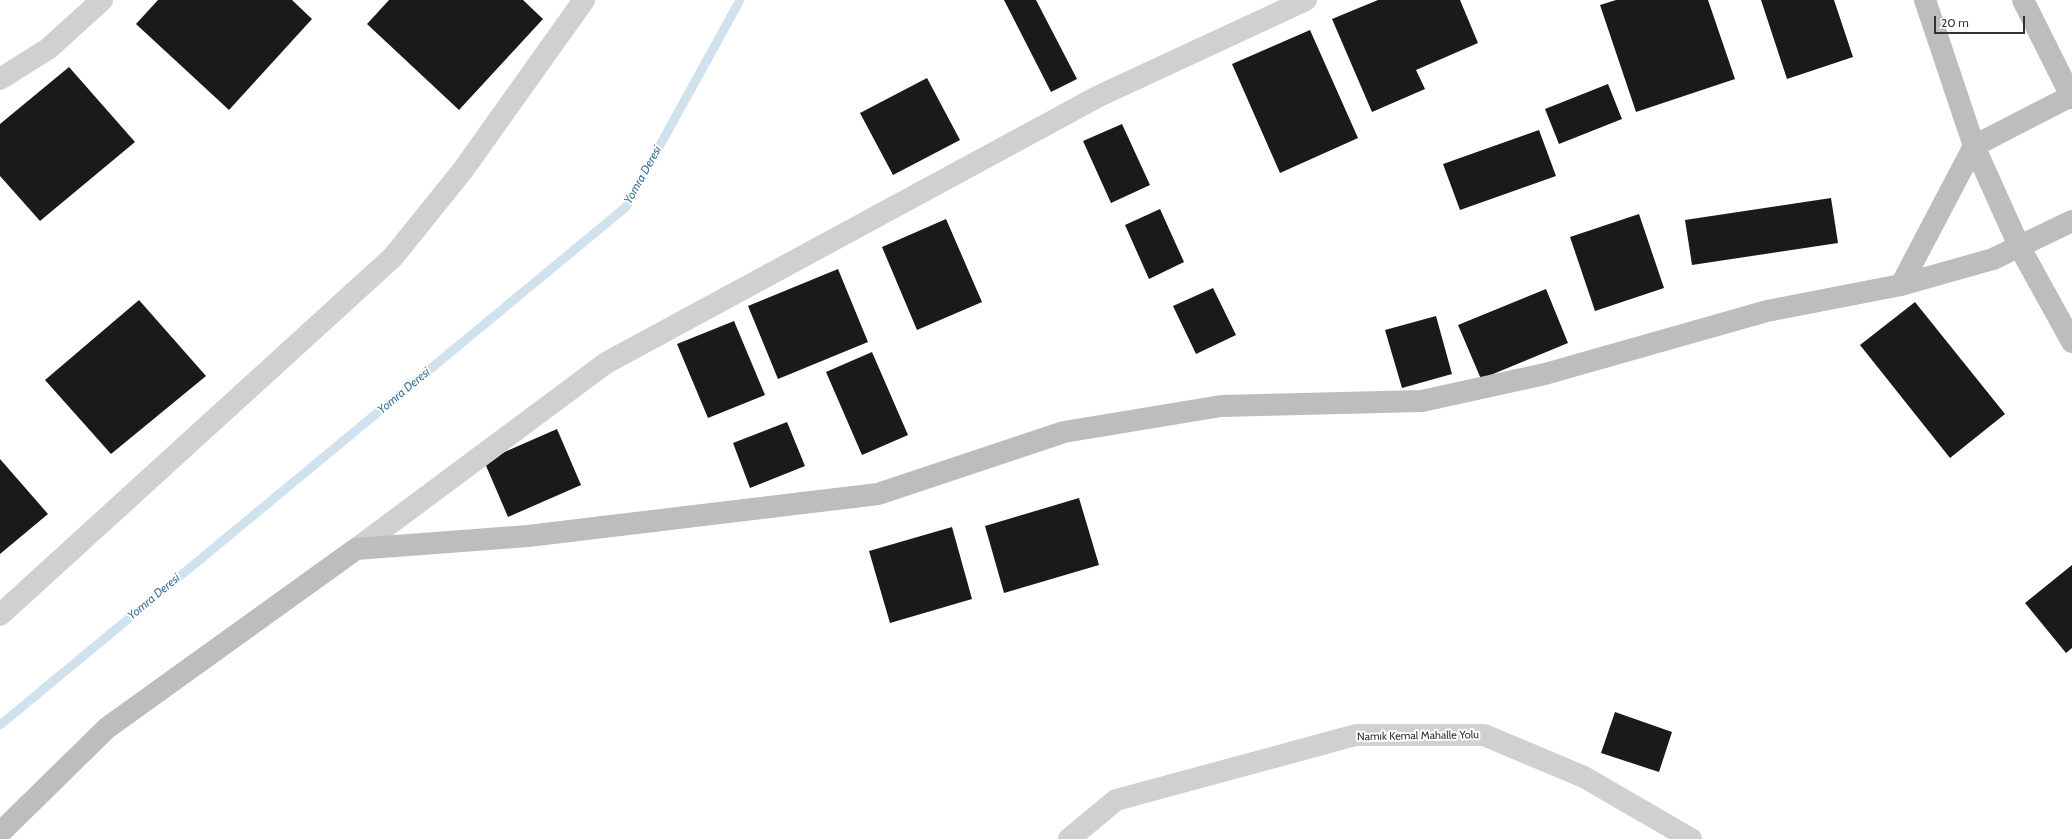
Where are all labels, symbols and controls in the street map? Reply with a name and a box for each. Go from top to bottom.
scale bar [1936,8,2027,34]
text: 20 m [1941,15,1969,30]
water label: Yomra Deresi [621,144,665,206]
water label: Yomra Deresi [375,365,433,417]
water label: Yomra Deresi [125,571,183,623]
street label: Namık Kemal Mahalle Yolu [1357,728,1479,744]

